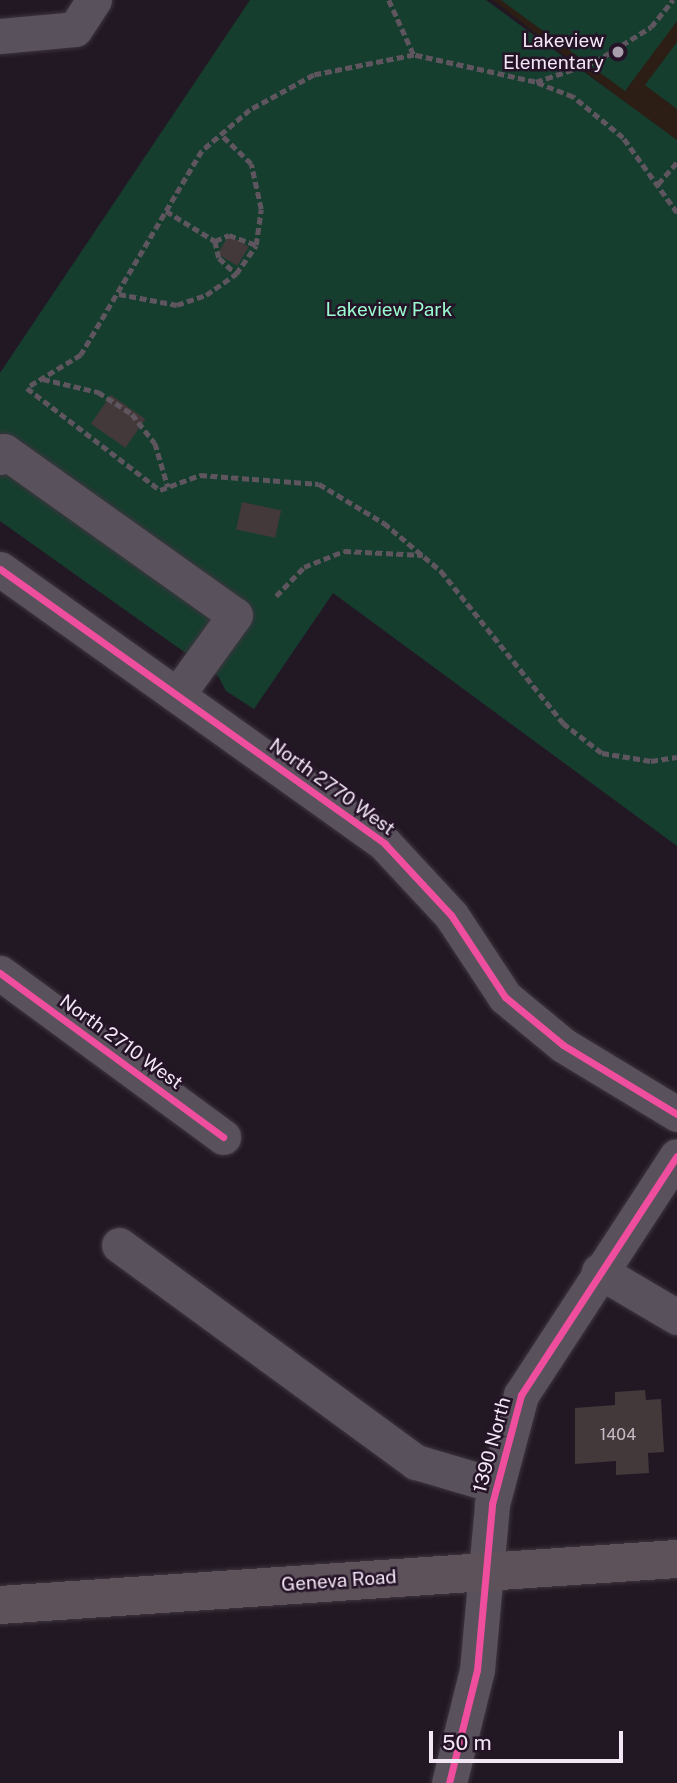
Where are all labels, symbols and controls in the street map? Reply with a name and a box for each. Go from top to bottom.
place label: Lakeview Elementary [503,30,604,74]
marker: Lakeview Elementary [610,44,626,60]
park label: Lakeview Park [326,299,452,321]
street label: North 2770 West [265,734,399,840]
street label: North 2710 West [55,990,187,1094]
street label: 1390 North [468,1395,516,1495]
house number: 1404 [600,1425,636,1445]
street label: Geneva Road [280,1566,398,1596]
scale bar [432,1716,626,1760]
text: 50 m [442,1730,492,1755]

